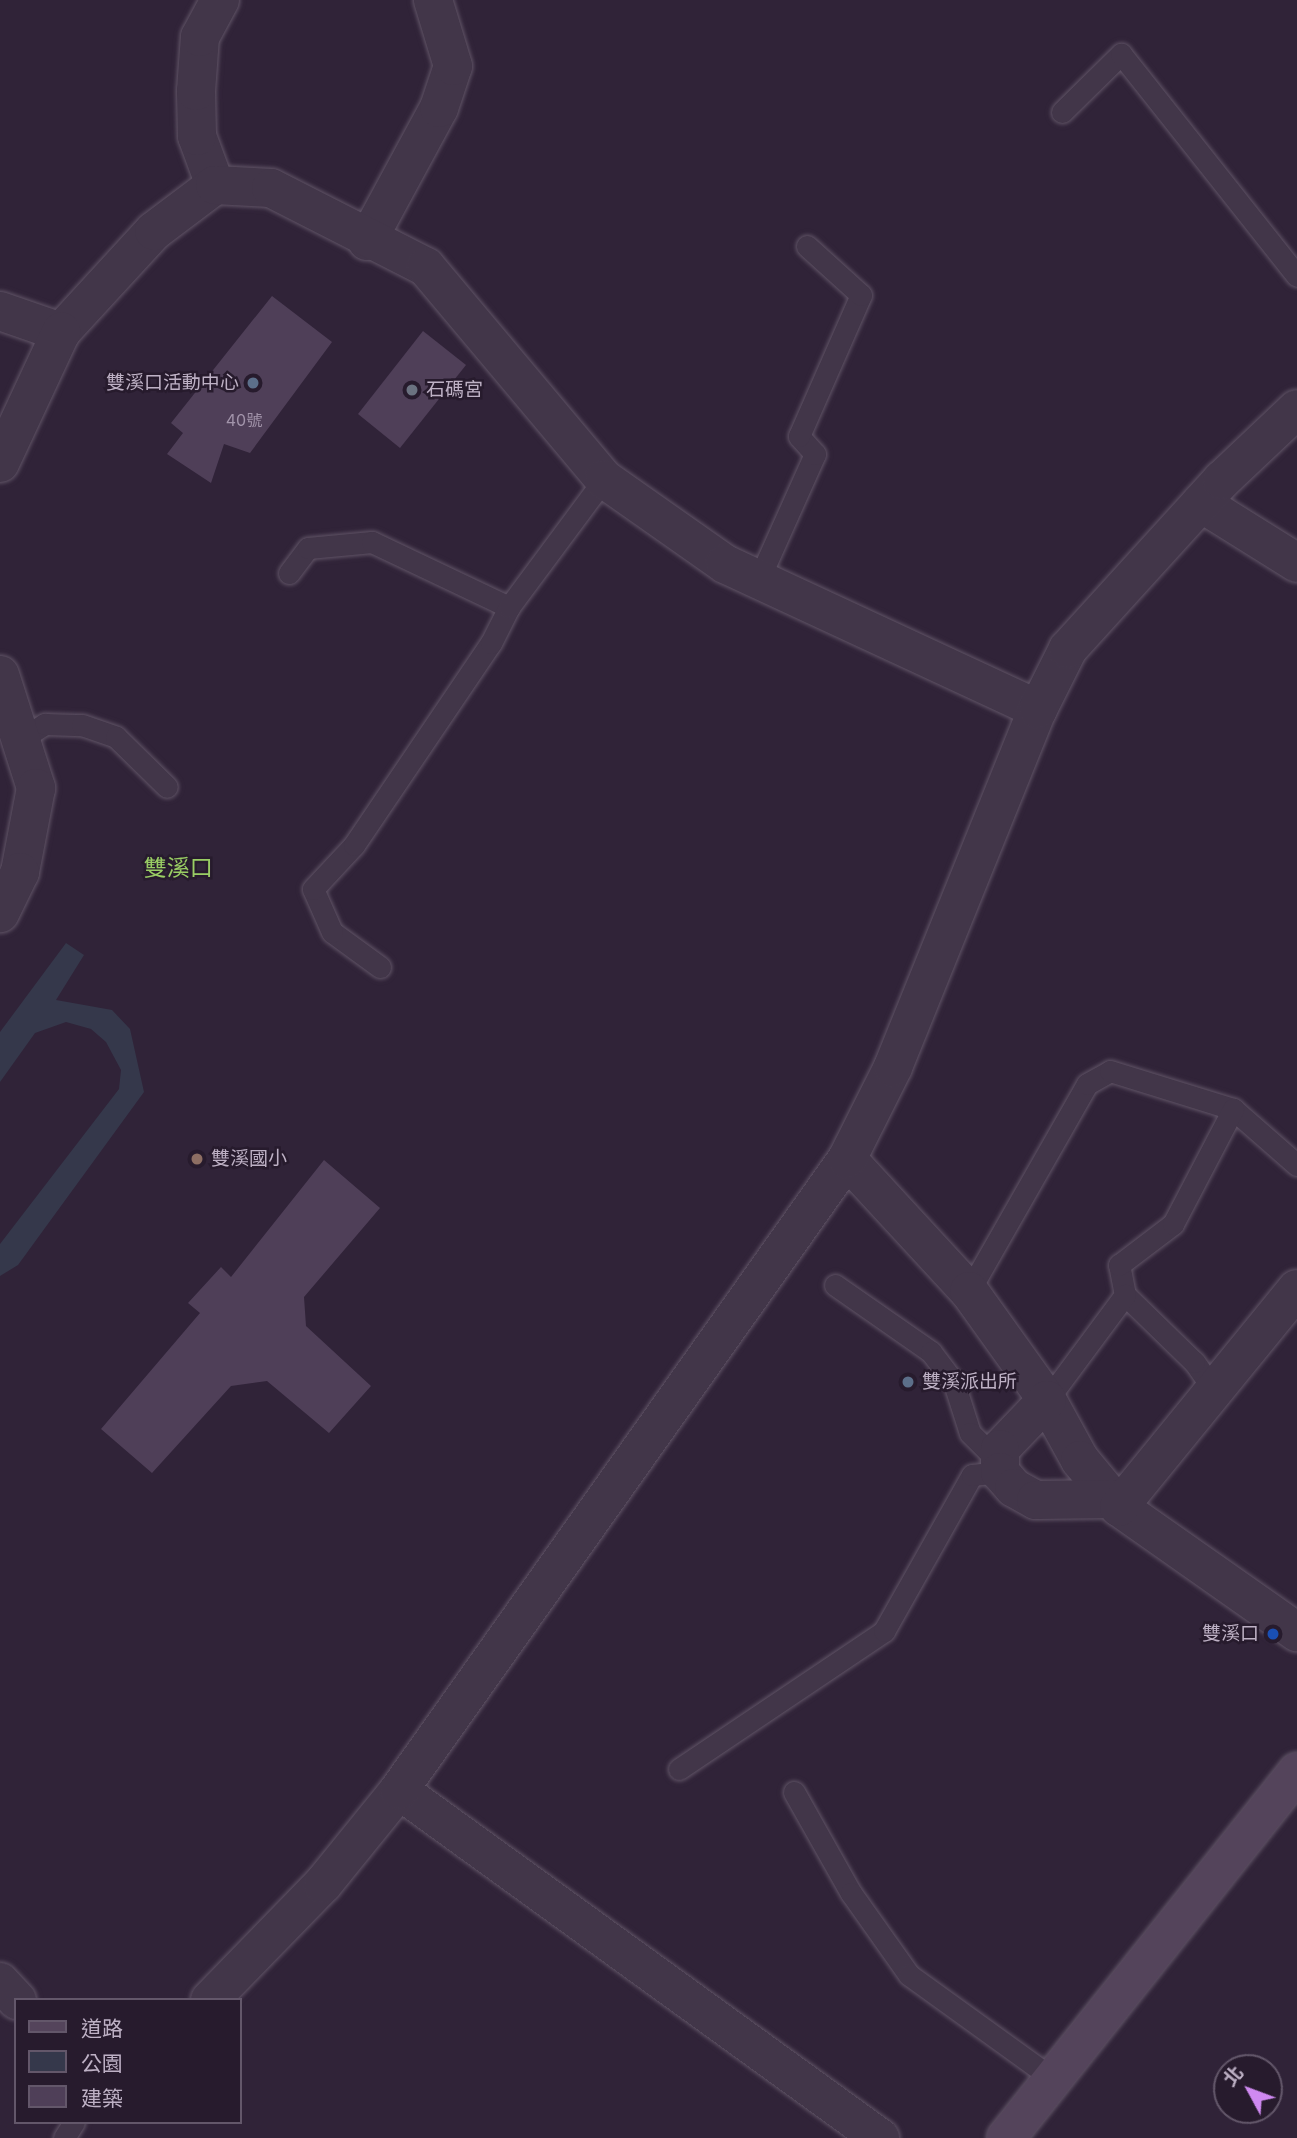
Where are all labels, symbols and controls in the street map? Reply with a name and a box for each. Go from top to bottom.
place label: 雙溪口活動中心 [106,372,239,394]
marker: 雙溪口活動中心 [245,375,261,391]
place label: 石碼宮 [426,379,483,401]
marker: 石碼宮 [404,382,420,398]
house number: 40號 [226,410,262,430]
district label: 雙溪口 [144,854,212,882]
place label: 雙溪國小 [211,1148,287,1170]
marker: 雙溪國小 [189,1151,205,1167]
place label: 雙溪派出所 [922,1371,1017,1393]
marker: 雙溪派出所 [900,1374,916,1390]
place label: 雙溪口 [1202,1623,1259,1645]
marker: 雙溪口 [1265,1626,1281,1642]
legend [14,1998,242,2124]
text: 道路 [81,2016,123,2041]
text: 公園 [81,2051,123,2076]
north arrow [1213,2054,1283,2124]
text: 北 [1218,2061,1248,2091]
text: 建築 [81,2086,123,2111]

